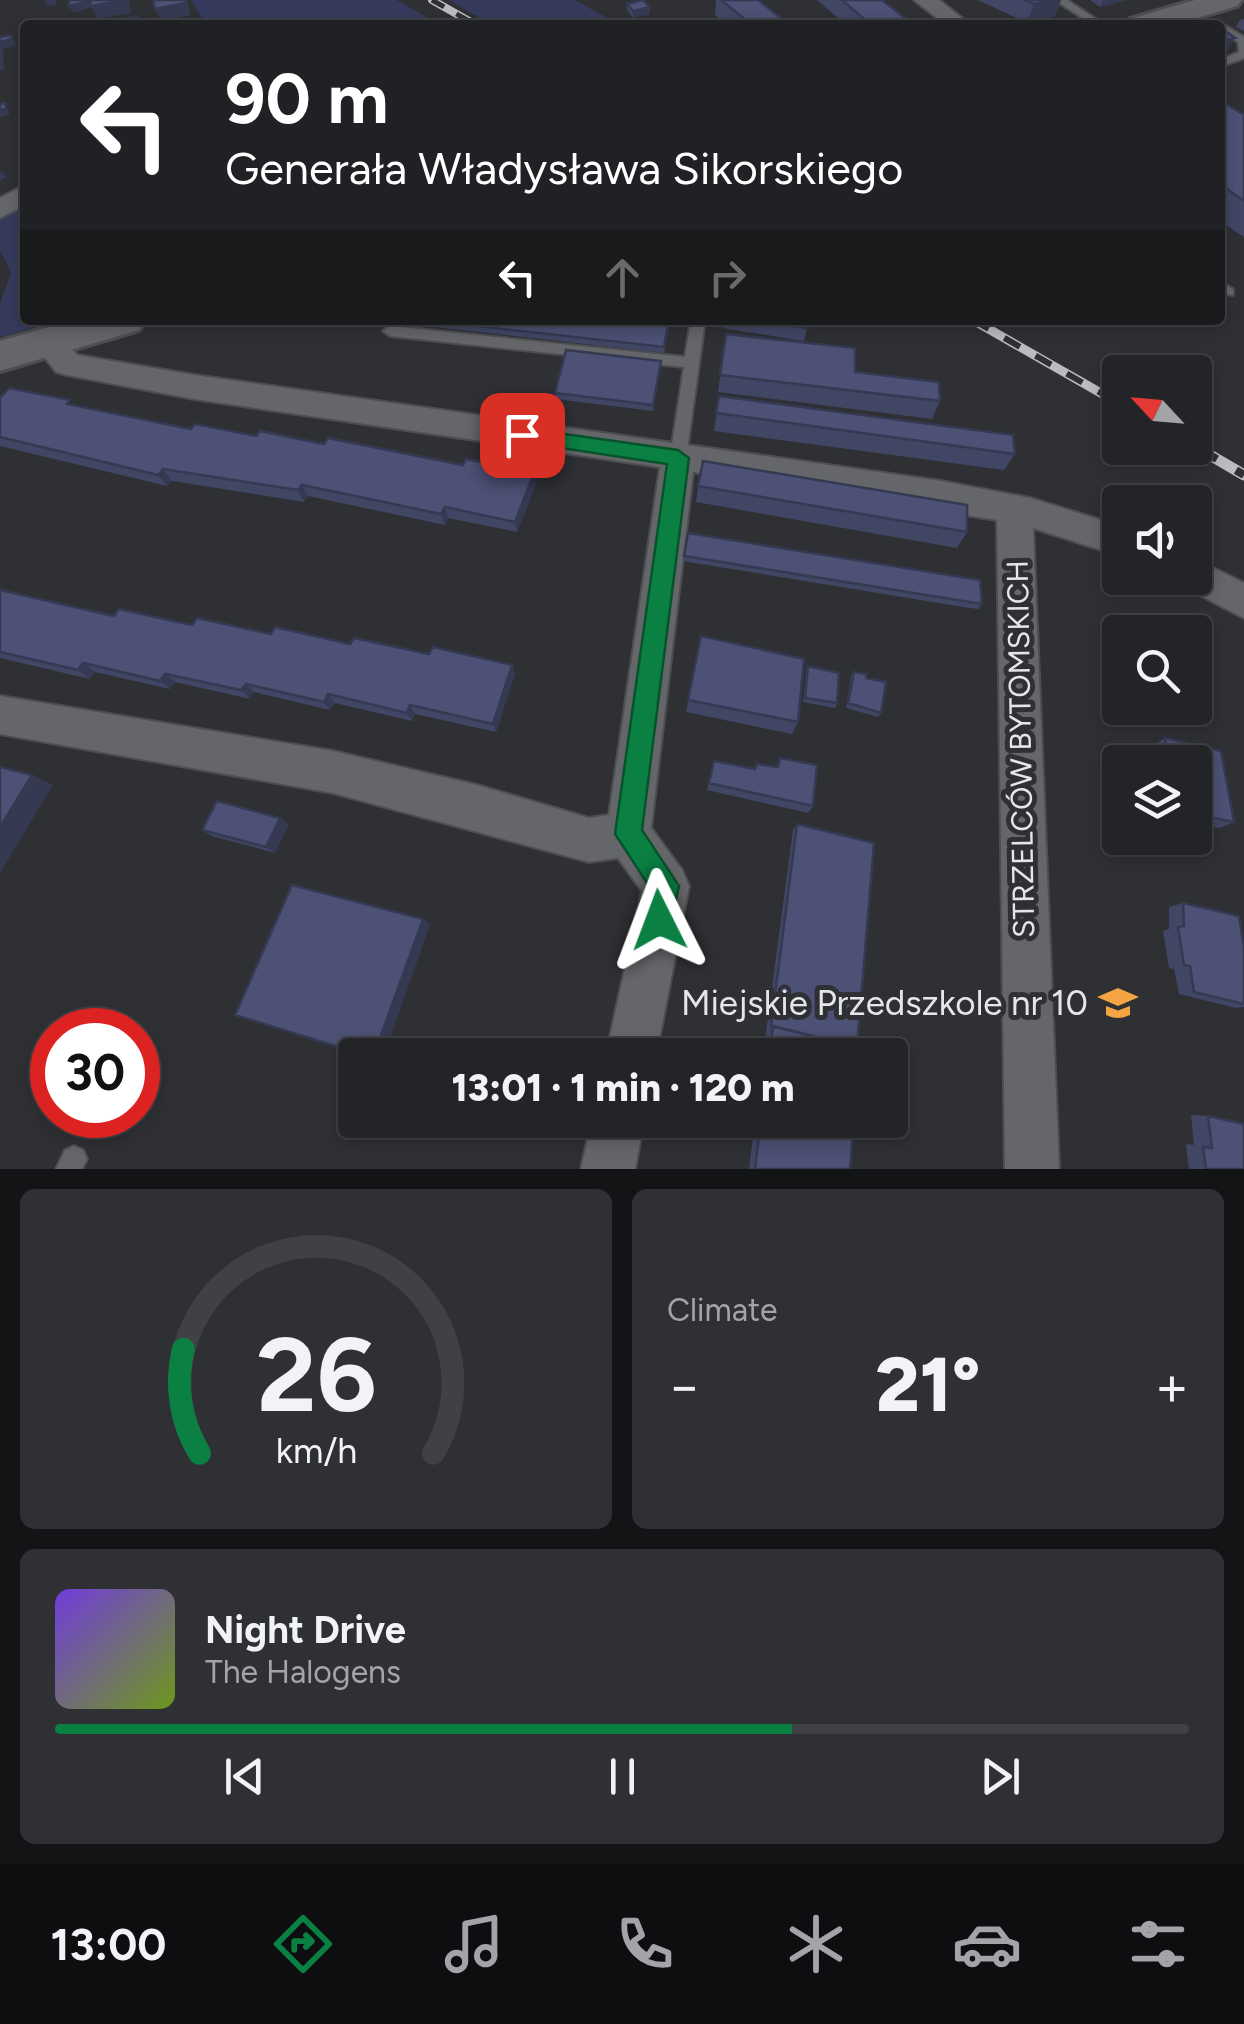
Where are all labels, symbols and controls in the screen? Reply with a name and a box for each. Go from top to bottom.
text: 90 m [225,56,389,141]
icon: left [60,60,190,190]
text: Generała Władysława Sikorskiego [225,141,903,195]
icon: left [490,250,545,305]
icon: ahead [595,250,650,305]
icon: right [700,250,755,305]
north arrow [1102,355,1212,465]
map controls [1102,355,1212,855]
pin [480,393,565,478]
icon: arrive [495,408,550,463]
button: sound [1102,485,1212,595]
street label: STRZELCÓW BYTOMSKICH [999,560,1042,938]
button: search [1102,615,1212,725]
button: layers [1102,745,1212,855]
position arrow [607,868,711,972]
place label: Miejskie Przedszkole nr 10 [681,982,1088,1024]
school or university icon: Miejskie Przedszkole nr 10 [1097,982,1139,1024]
speed limit sign: 30 [30,1008,160,1138]
text: 13:01 · 1 min · 120 m [452,1065,794,1111]
text: Climate [667,1291,778,1329]
text: 26 [256,1312,376,1437]
text: 21° [876,1340,980,1430]
text: − [667,1353,701,1419]
text: + [1155,1353,1189,1419]
text: km/h [275,1429,357,1472]
text: Night Drive [205,1607,406,1653]
text: The Halogens [205,1653,401,1691]
icon: previous [217,1749,272,1804]
icon: pause [595,1749,650,1804]
icon: next [973,1749,1028,1804]
icon: directions [268,1909,338,1979]
icon: music [439,1909,509,1979]
icon: phone [610,1909,680,1979]
icon: climate [781,1909,851,1979]
icon: car [952,1909,1022,1979]
icon: filters [1123,1909,1193,1979]
text: 13:00 [51,1917,166,1971]

